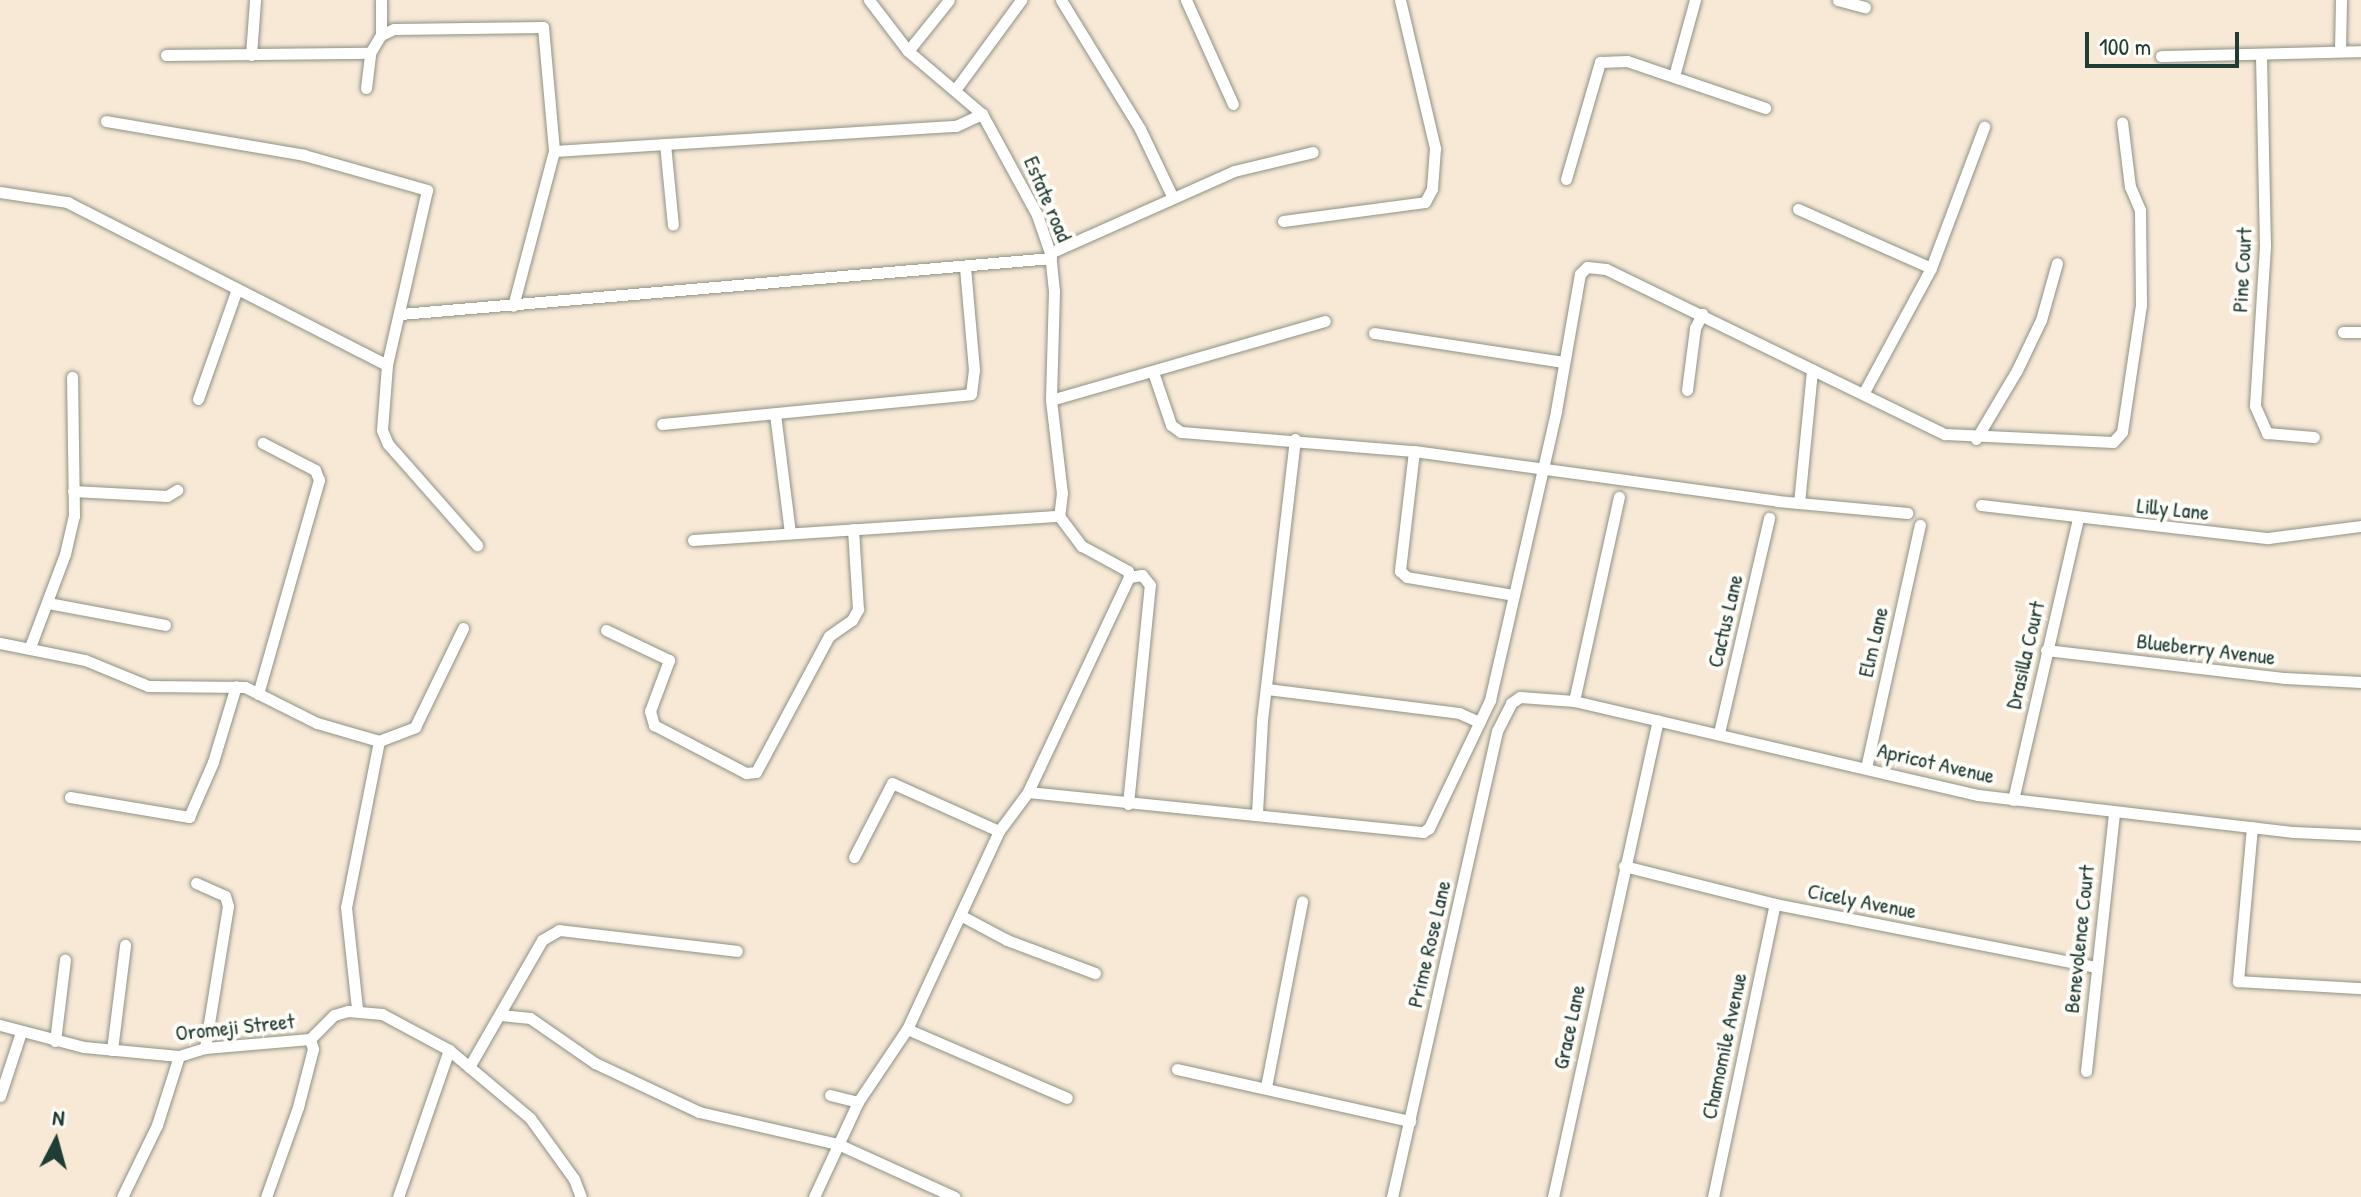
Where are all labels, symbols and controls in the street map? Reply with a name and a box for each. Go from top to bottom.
scale bar [2089,16,2243,66]
text: 100 m [2099,30,2151,62]
street label: Estate road [1018,152,1078,246]
street label: Pine Court [2227,227,2257,313]
street label: Lilly Lane [2136,492,2210,526]
street label: Cactus Lane [1701,572,1749,670]
street label: Drasilla Court [2000,599,2050,711]
street label: Elm Lane [1852,604,1894,680]
street label: Blueberry Avenue [2135,627,2277,671]
street label: Apricot Avenue [1875,737,1997,789]
street label: Benevolence Court [2058,864,2100,1014]
street label: Prime Rose Lane [1402,878,1456,1010]
street label: Cicely Avenue [1805,878,1919,924]
street label: Chamomile Avenue [1696,970,1752,1122]
street label: Grace Lane [1547,982,1591,1072]
street label: Oromeji Street [174,1008,296,1046]
north arrow [16,1101,96,1181]
text: N [51,1102,66,1133]

